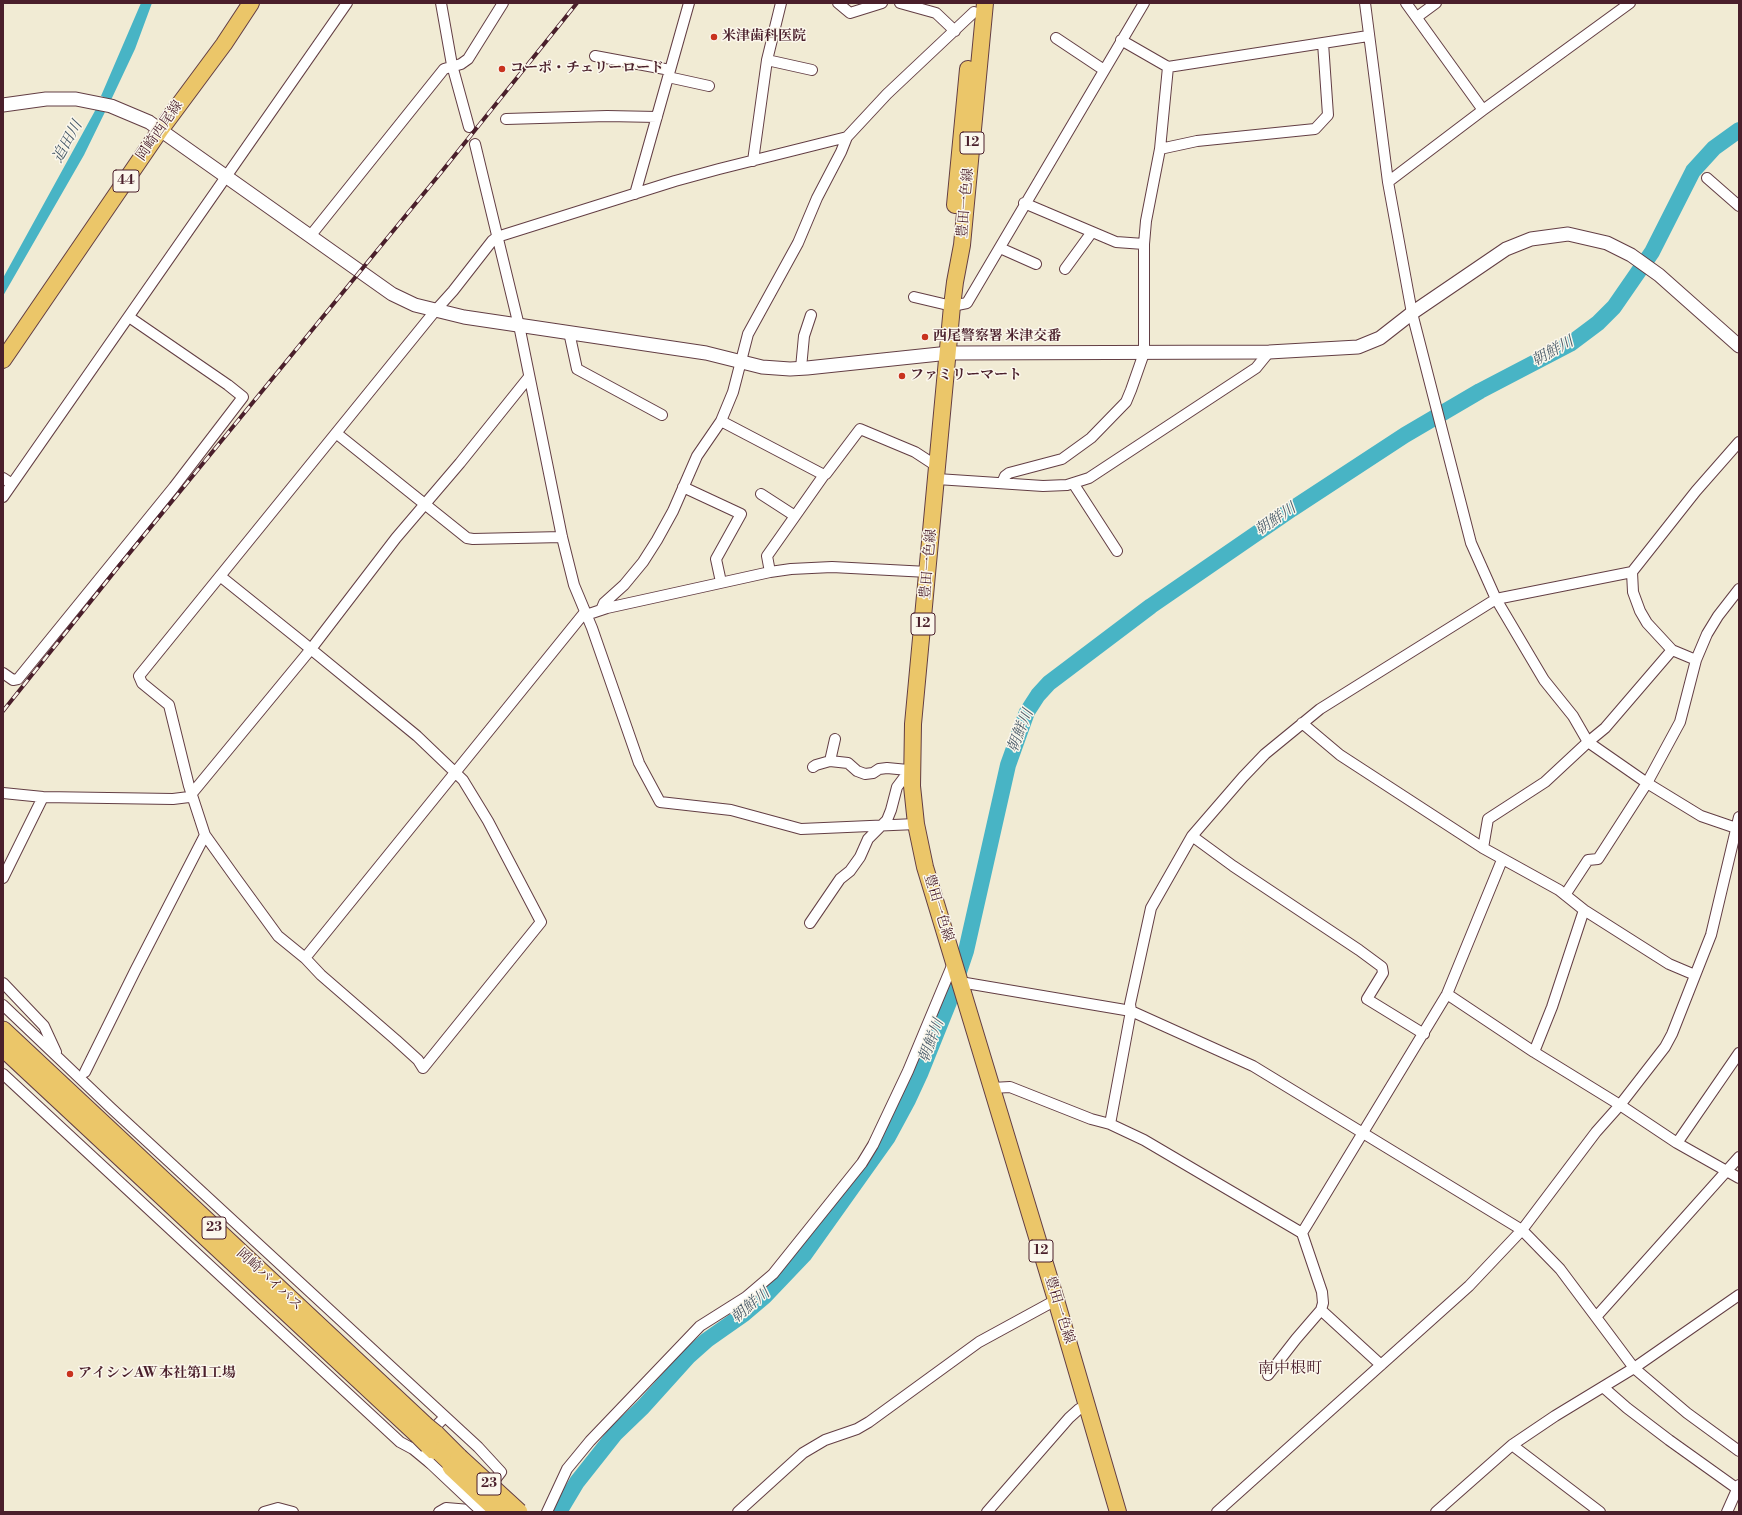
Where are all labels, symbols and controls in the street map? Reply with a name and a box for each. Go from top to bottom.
place label: 米津歯科医院 [722,29,806,45]
marker: 米津歯科医院 [709,32,719,42]
place label: コーポ・チェリーロード [510,61,664,77]
marker: コーポ・チェリーロード [497,64,507,74]
street label: 岡崎西尾線 [133,98,187,164]
water label: 追田川 [49,118,87,166]
road number: 12 [960,132,984,154]
street label: 豊田一色線 [955,167,977,239]
road number: 44 [113,170,139,192]
place label: 西尾警察署 米津交番 [933,329,1061,345]
marker: 西尾警察署 米津交番 [920,332,930,342]
water label: 朝鮮川 [1529,333,1577,371]
place label: ファミリーマート [910,368,1022,384]
marker: ファミリーマート [897,371,907,381]
water label: 朝鮮川 [1252,500,1300,540]
street label: 豊田一色線 [918,528,940,600]
road number: 12 [911,613,935,635]
water label: 朝鮮川 [1004,707,1038,755]
street label: 豊田一色線 [920,872,956,944]
water label: 朝鮮川 [916,1017,948,1065]
road number: 23 [202,1217,226,1239]
road number: 12 [1029,1240,1053,1262]
street label: 岡崎バイパス [233,1245,305,1315]
street label: 豊田一色線 [1041,1274,1077,1346]
water label: 朝鮮川 [728,1285,774,1327]
district label: 南中根町 [1258,1359,1322,1379]
place label: アイシンAW 本社第1工場 [78,1366,236,1382]
marker: アイシンAW 本社第1工場 [65,1369,75,1379]
road number: 23 [477,1473,501,1495]

